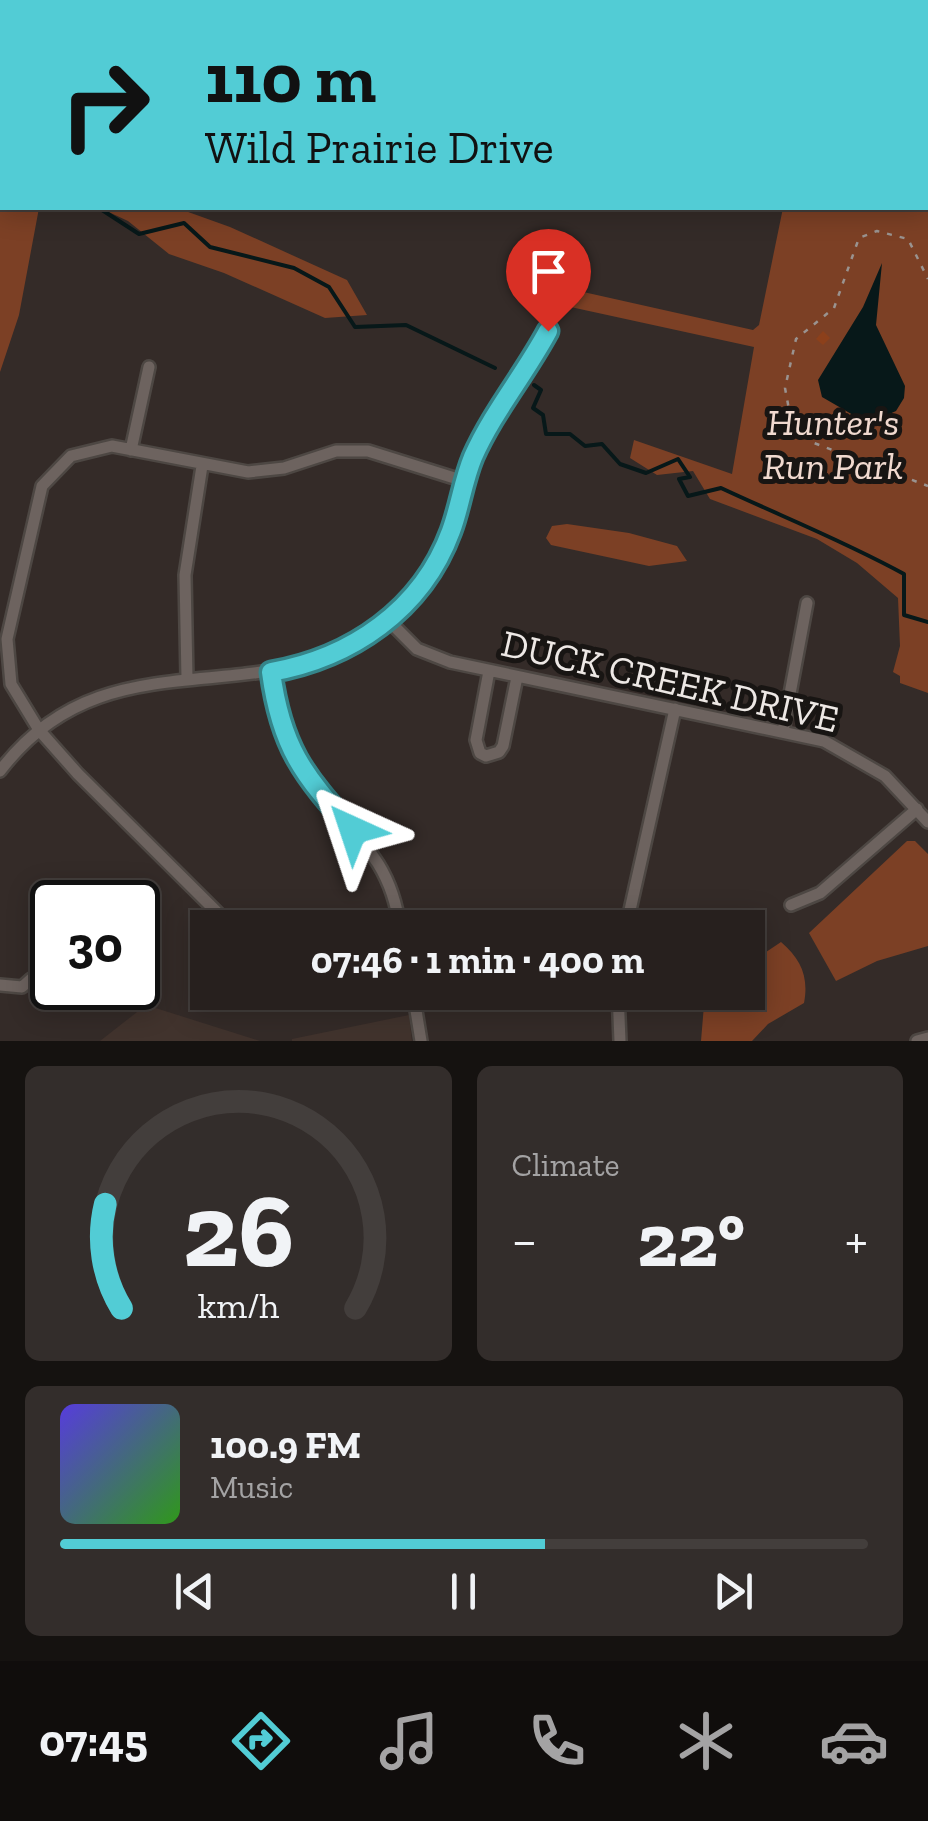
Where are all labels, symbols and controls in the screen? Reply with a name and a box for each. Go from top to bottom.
text: 110 m [205,36,376,120]
icon: right [40,40,170,170]
text: Wild Prairie Drive [205,121,554,175]
pin [506,229,591,332]
icon: arrive [521,244,576,299]
park label: Hunter's Run Park [763,399,903,489]
street label: DUCK CREEK DRIVE [497,620,843,742]
position arrow [301,778,405,882]
speed limit sign: 30 [30,880,160,1010]
text: 07:46 · 1 min · 400 m [311,937,644,983]
text: Climate [512,1146,620,1184]
text: 26 [182,1168,294,1293]
text: 22° [637,1195,745,1285]
text: − [512,1207,537,1273]
text: + [845,1207,868,1273]
text: km/h [197,1284,279,1327]
text: 100.9 FM [210,1422,361,1468]
text: Music [210,1468,293,1506]
icon: previous [167,1564,222,1619]
icon: pause [436,1564,491,1619]
icon: next [706,1564,761,1619]
icon: directions [226,1706,296,1776]
icon: music [374,1706,444,1776]
icon: phone [522,1706,592,1776]
icon: climate [671,1706,741,1776]
icon: car [819,1706,889,1776]
text: 07:45 [39,1714,148,1768]

